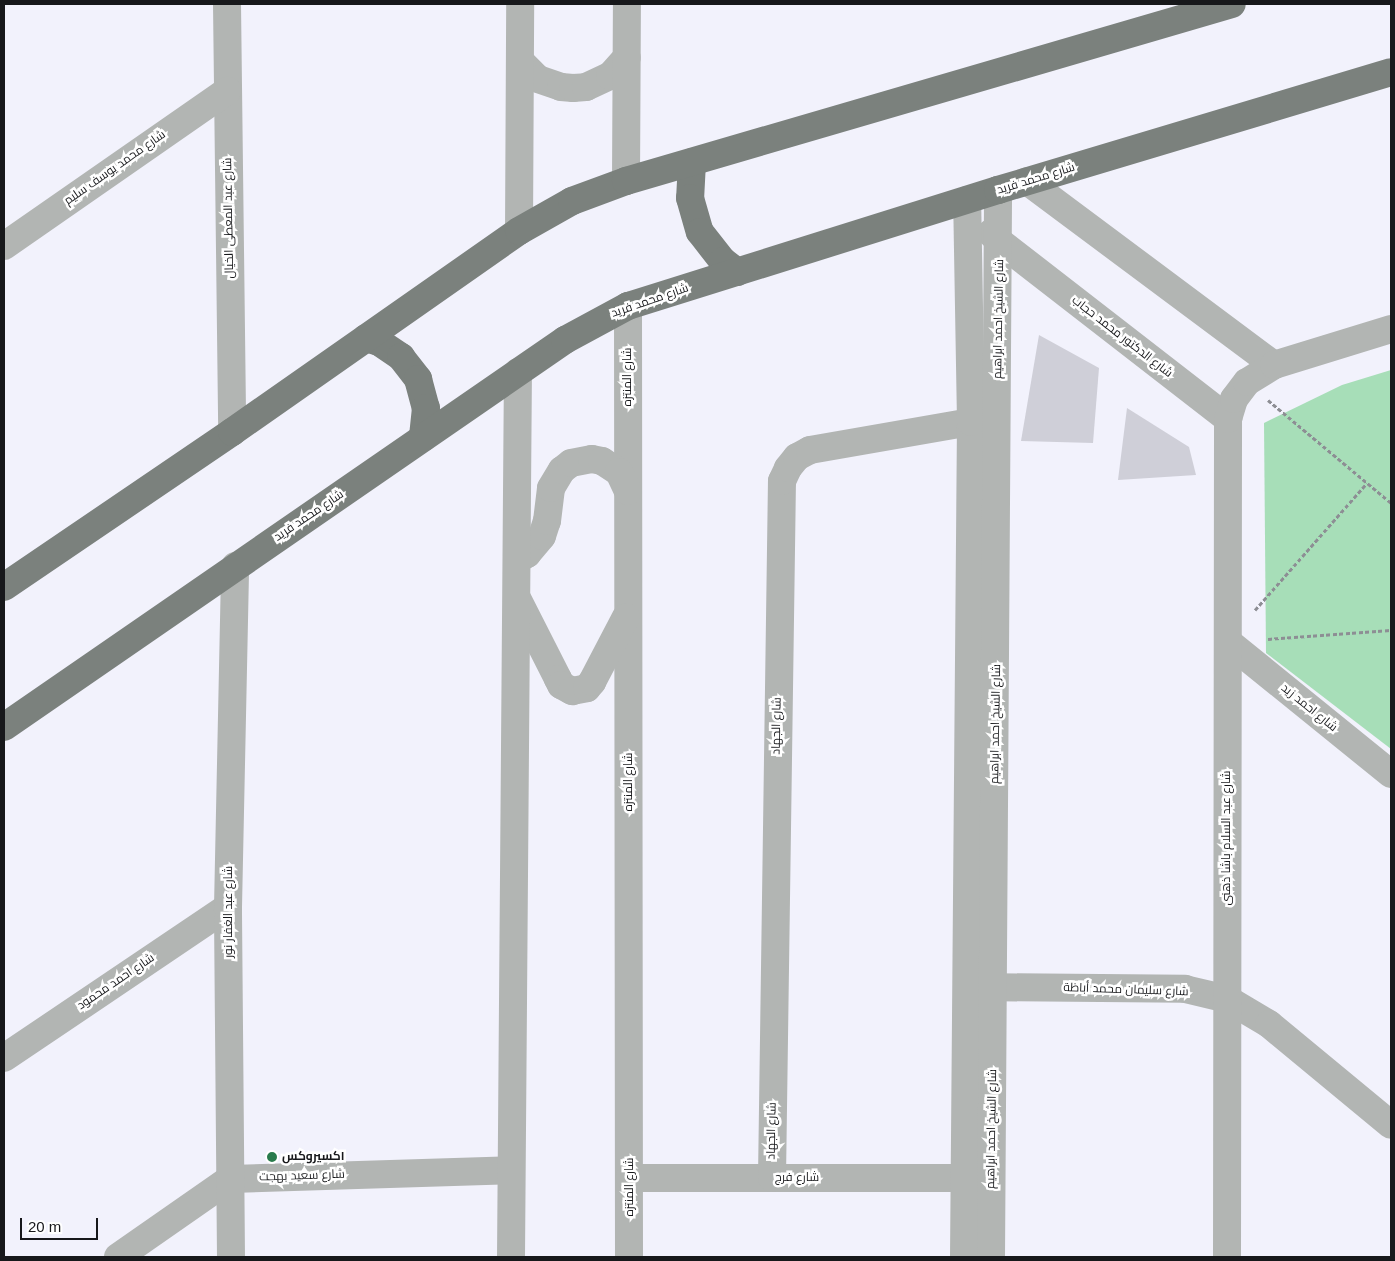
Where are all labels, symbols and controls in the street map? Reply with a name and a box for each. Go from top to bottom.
street label: شارع محمد يوسف سليم [62,128,168,208]
street label: شارع عبد المعطى الخيال [221,157,237,279]
street label: شارع محمد فريد [995,160,1077,198]
street label: شارع الشيخ احمد ابراهيم [991,259,1007,379]
street label: شارع محمد فريد [609,281,691,321]
street label: شارع الدكتور محمد حجاب [1069,293,1175,381]
street label: شارع المنتزه [621,348,635,406]
street label: شارع محمد فريد [271,487,347,545]
street label: شارع الشيخ احمد ابراهيم [988,664,1004,784]
street label: شارع احمد زيد [1278,681,1340,735]
street label: شارع الجهاد [769,697,785,755]
street label: شارع المنتزه [622,753,636,811]
street label: شارع عبد السلام باشا ذهنى [1220,771,1234,905]
street label: شارع عبد الغفار نور [222,866,236,958]
street label: شارع احمد محمود [75,951,157,1013]
street label: شارع سليمان محمد أباظة [1063,981,1189,999]
street label: شارع الشيخ احمد ابراهيم [984,1069,1000,1189]
street label: شارع الجهاد [764,1102,780,1160]
place label: اكسيروكس [282,1150,345,1164]
marker: اكسيروكس [266,1151,278,1163]
street label: شارع المنتزه [623,1158,637,1216]
street label: شارع سعيد بهجت [259,1167,345,1185]
street label: شارع فرج [775,1171,819,1185]
scale bar [22,1208,100,1240]
text: 20 m [28,1218,61,1235]

